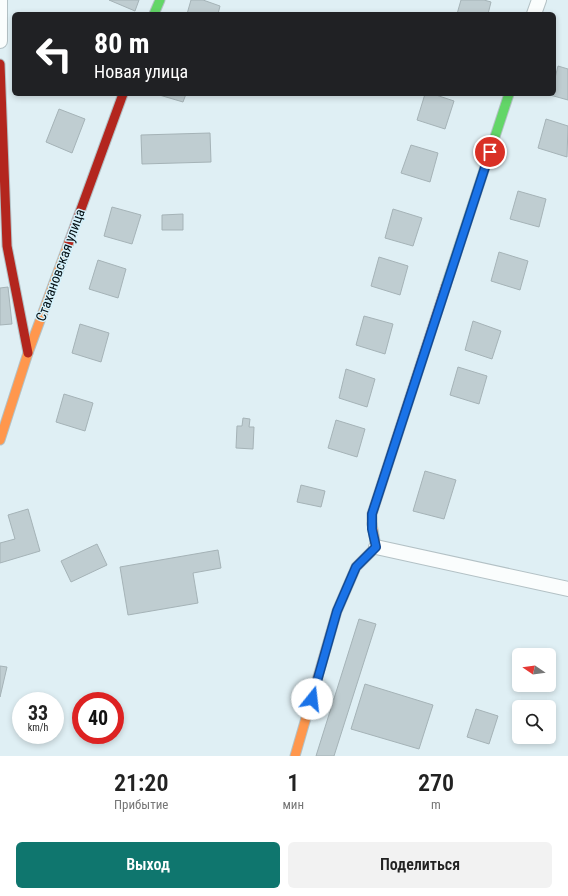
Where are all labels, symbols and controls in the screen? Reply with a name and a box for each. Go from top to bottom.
text: 80 m [94,27,150,60]
icon: left [28,28,80,80]
text: Новая улица [94,61,188,82]
pin [473,135,507,169]
icon: arrive [479,141,501,163]
street label: Стахановская улица [32,207,88,323]
north arrow [512,648,556,692]
map controls [512,648,556,744]
position arrow [291,678,333,720]
speed limit sign: 40 [72,692,124,744]
button: search [512,700,556,744]
text: 33 [28,701,48,725]
text: km/h [28,722,48,733]
text: 21:20 [114,769,169,797]
text: 1 [287,769,299,797]
text: 270 [418,769,454,797]
text: Прибытие [114,797,168,812]
text: мин [282,797,304,812]
text: m [431,797,441,812]
button: Выход [16,842,280,888]
button: Поделиться [288,842,552,888]

